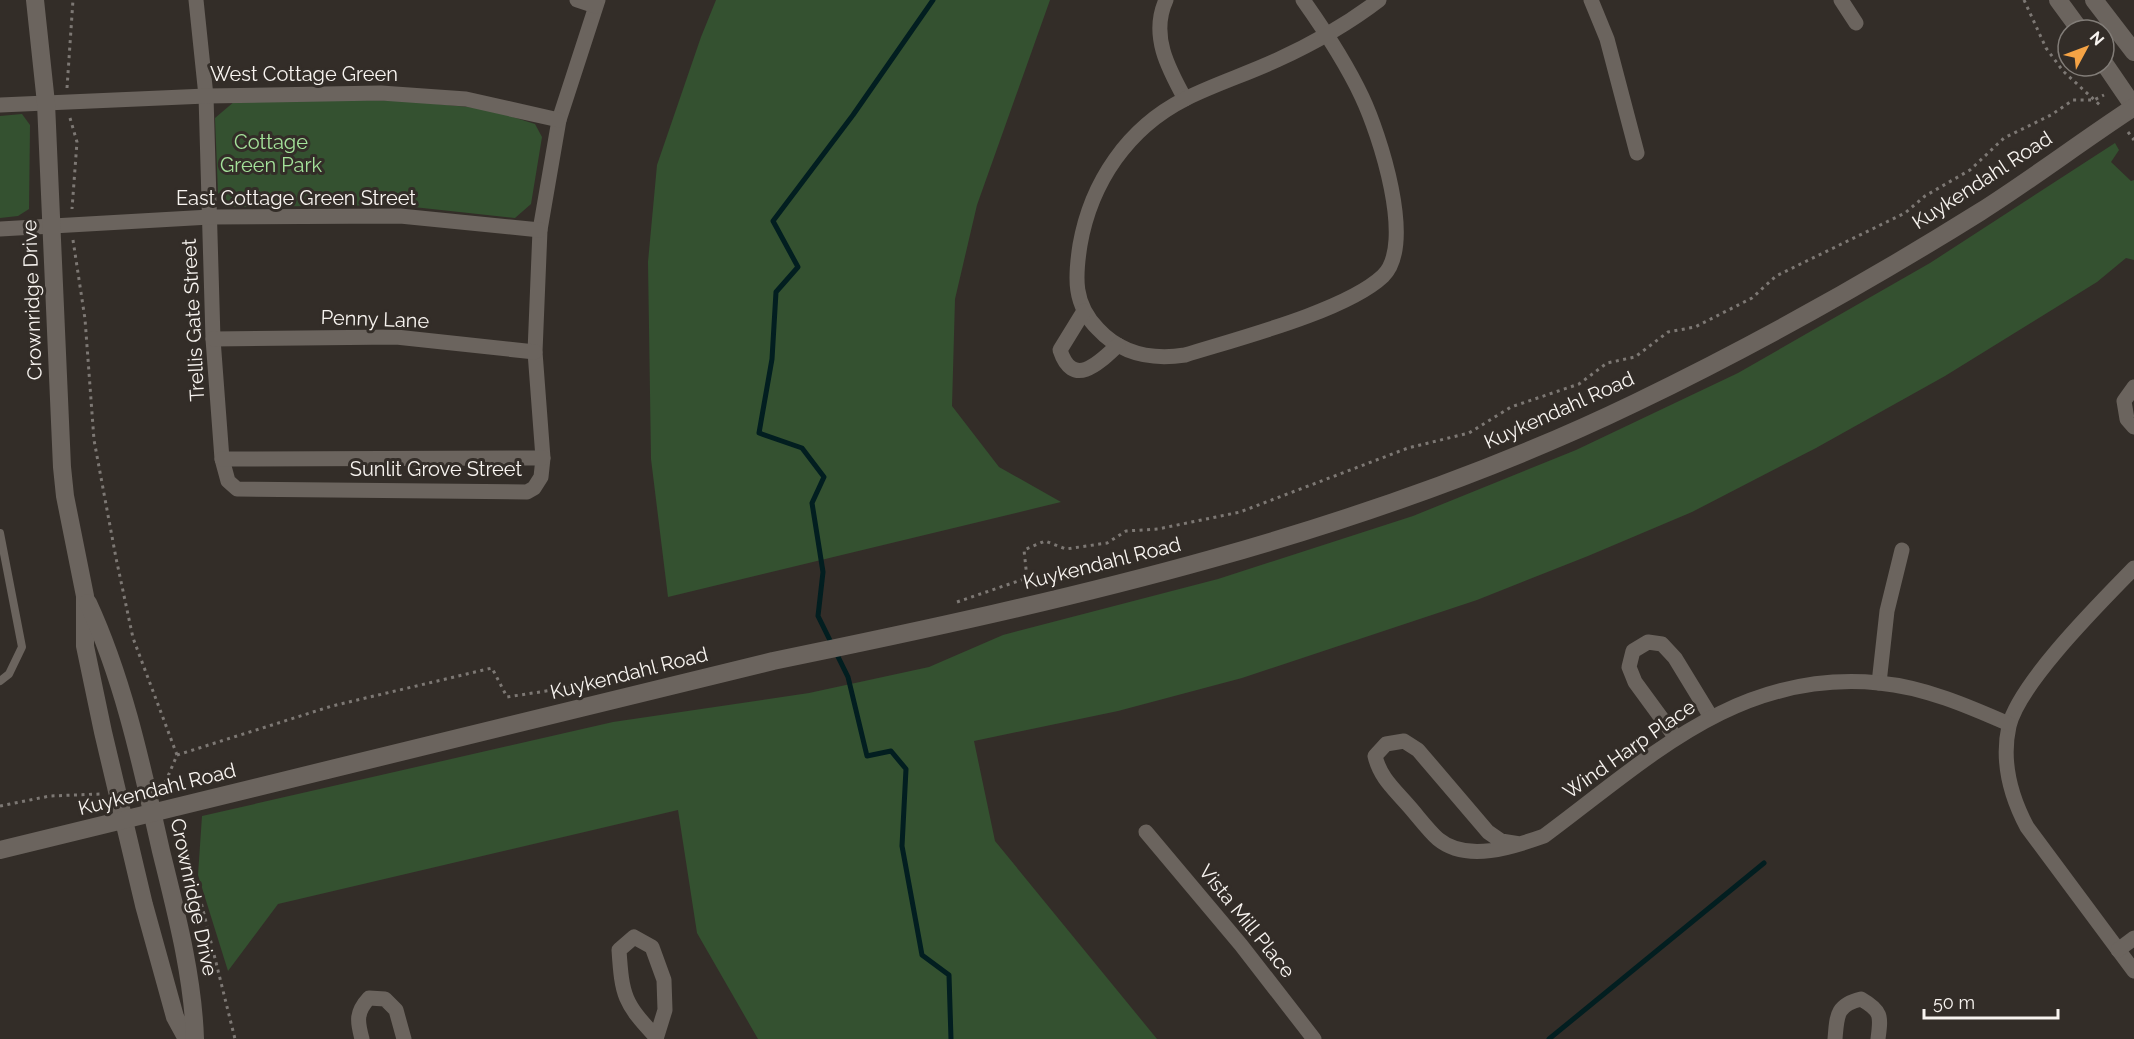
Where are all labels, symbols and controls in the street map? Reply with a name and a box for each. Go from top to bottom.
north arrow [2056,18,2116,78]
text: N [2086,28,2108,49]
street label: West Cottage Green [210,62,398,86]
street label: Kuykendahl Road [1908,126,2056,234]
park label: Cottage Green Park [220,130,322,177]
street label: East Cottage Green Street [176,186,416,210]
street label: Crownridge Drive [17,219,47,381]
street label: Trellis Gate Street [177,238,209,402]
street label: Penny Lane [320,305,430,333]
street label: Kuykendahl Road [1480,366,1638,454]
street label: Sunlit Grove Street [350,457,523,481]
street label: Kuykendahl Road [1021,532,1183,594]
street label: Kuykendahl Road [548,642,710,704]
street label: Wind Harp Place [1558,694,1700,804]
street label: Kuykendahl Road [76,758,238,820]
street label: Crownridge Drive [166,816,222,978]
street label: Vista Mill Place [1194,859,1300,983]
scale bar [1924,982,2058,1020]
text: 50 m [1933,992,1975,1013]

